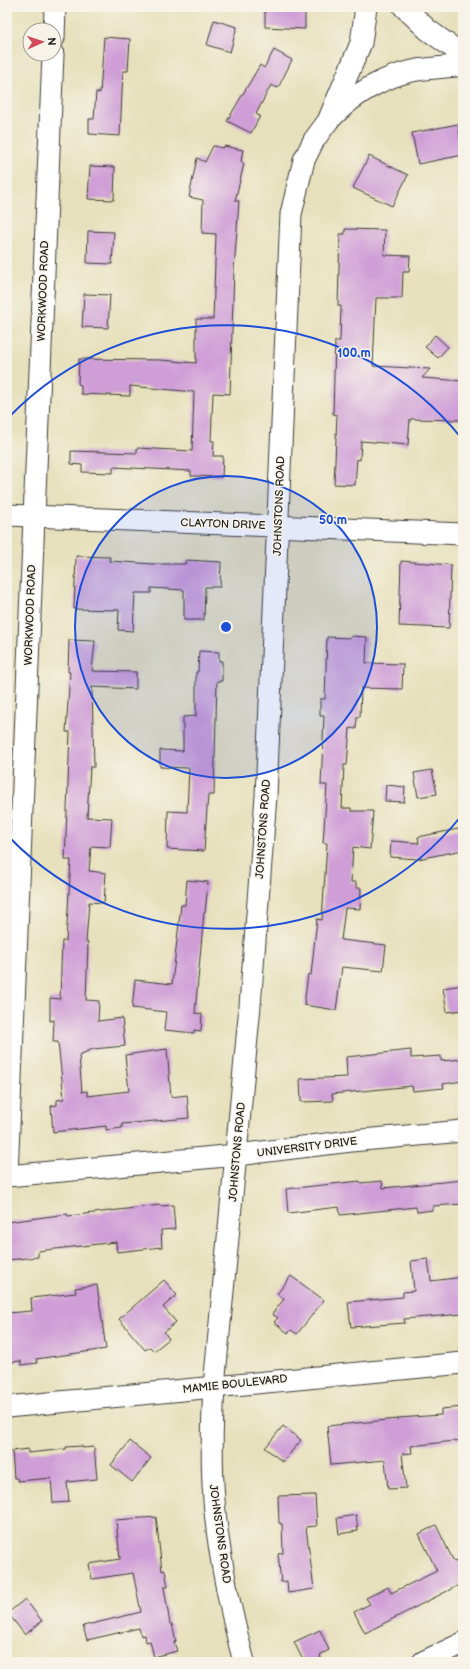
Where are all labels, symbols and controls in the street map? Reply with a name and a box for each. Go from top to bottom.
north arrow [22,22,62,62]
text: N [45,37,58,46]
street label: WORKWOOD ROAD [35,240,51,342]
text: 100 m [337,346,371,361]
street label: JOHNSTONS ROAD [271,456,287,556]
text: 50 m [319,513,347,528]
street label: CLAYTON DRIVE [180,516,266,532]
street label: WORKWOOD ROAD [22,564,38,666]
centre of rings [219,620,233,634]
street label: JOHNSTONS ROAD [253,779,273,879]
street label: JOHNSTONS ROAD [226,1102,248,1202]
street label: UNIVERSITY DRIVE [256,1134,358,1160]
street label: MAMIE BOULEVARD [182,1372,288,1396]
street label: JOHNSTONS ROAD [207,1484,233,1584]

